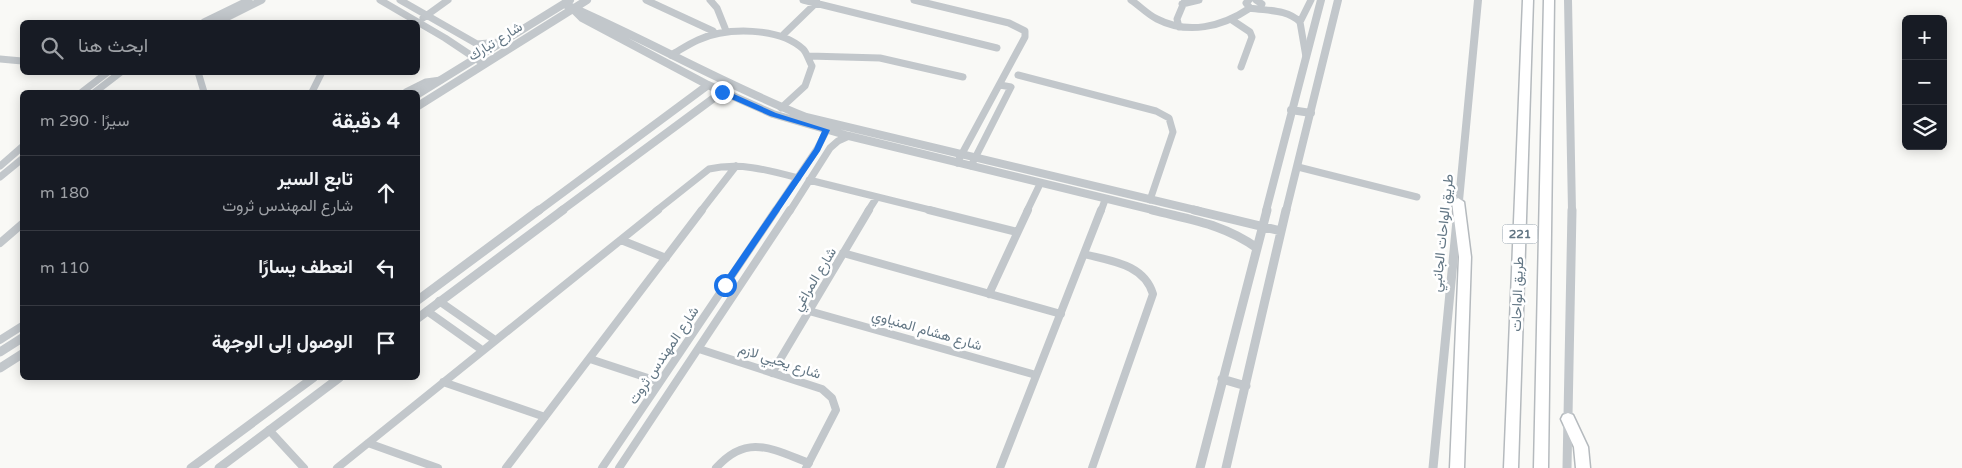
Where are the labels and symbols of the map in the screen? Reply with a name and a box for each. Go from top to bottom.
street label: شارع تبارك [465,18,527,66]
route end [711,81,734,104]
street label: طريق الواحات الجانبي [1428,173,1460,293]
road number: 221 [1502,224,1538,243]
street label: شارع المراغي [789,244,843,316]
street label: طريق الواحات [1508,256,1527,332]
route start [714,274,737,297]
street label: شارع المهندس ثروت [624,303,704,409]
street label: شارع هشام المنياوي [869,307,984,357]
street label: شارع يحيي لازم [736,340,823,386]

